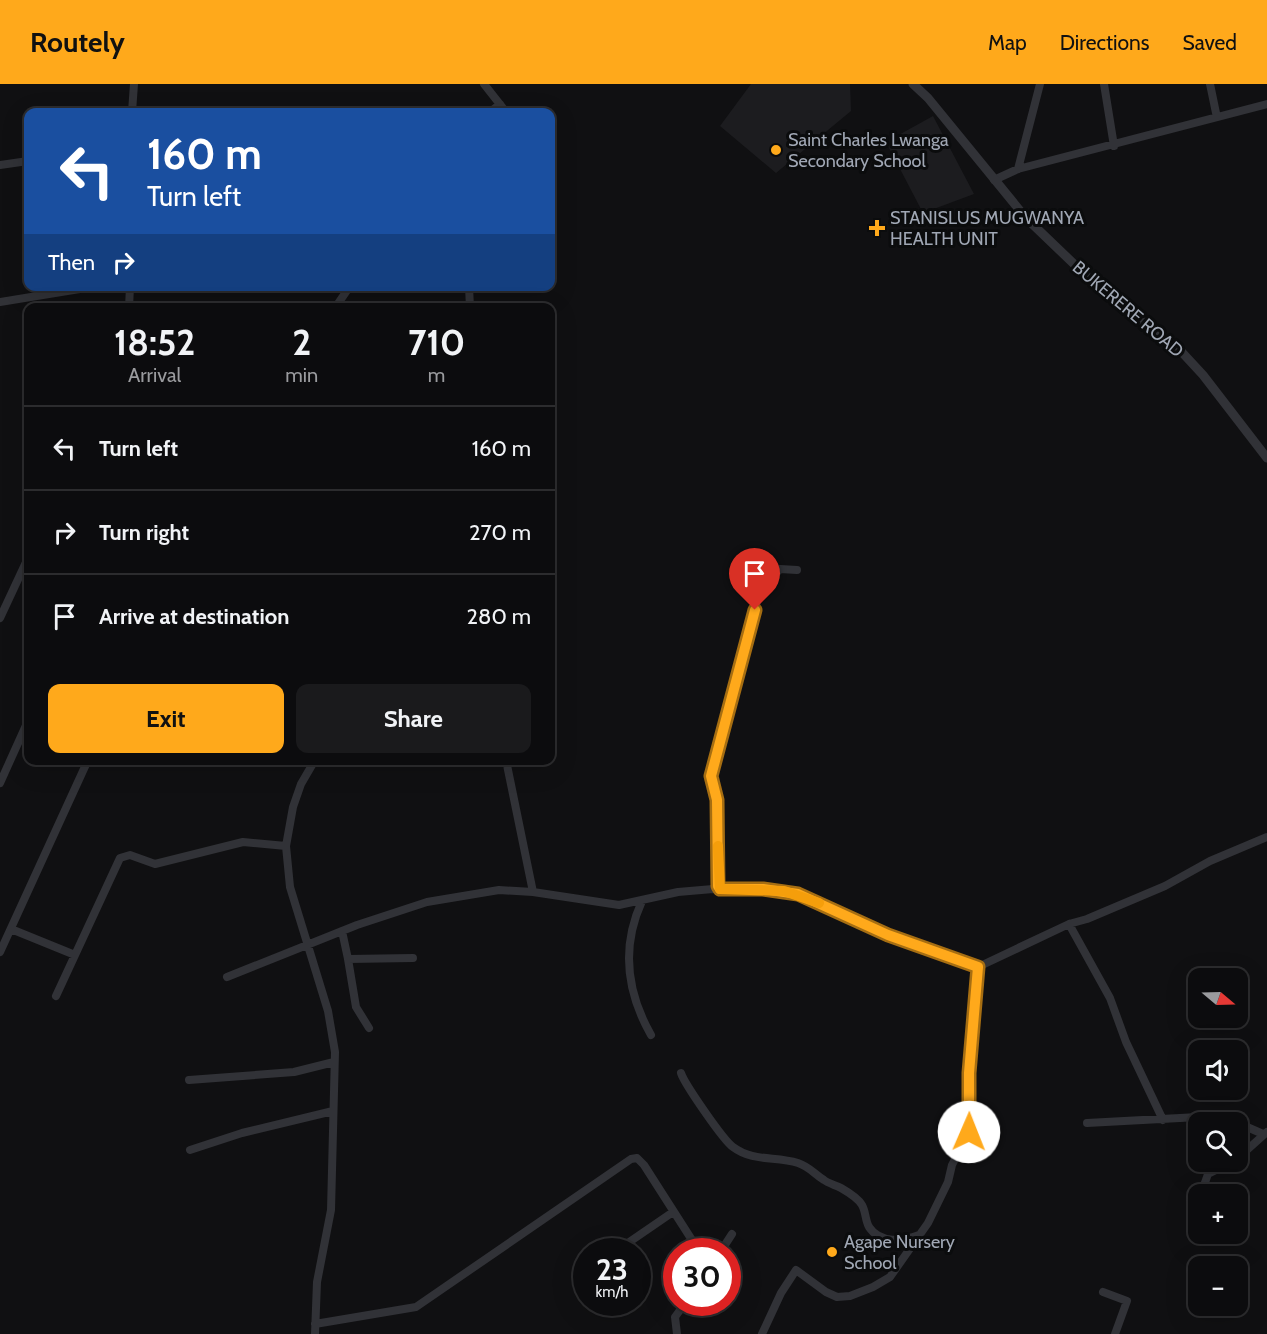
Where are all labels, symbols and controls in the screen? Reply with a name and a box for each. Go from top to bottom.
text: Routely [30,25,125,59]
text: Map [988,30,1027,55]
text: Directions [1060,30,1149,55]
text: Saved [1182,30,1237,55]
text: 160 m [147,128,262,180]
place label: Saint Charles Lwanga Secondary School [788,129,949,172]
icon: left [48,132,126,210]
marker: Saint Charles Lwanga Secondary School [769,143,783,157]
text: Turn left [147,180,241,213]
place label: STANISLUS MUGWANYA HEALTH UNIT [890,207,1084,250]
marker: STANISLUS MUGWANYA HEALTH UNIT [868,219,886,237]
icon: right [107,246,140,279]
text: Then [48,249,95,276]
street label: BUKERERE ROAD [1068,256,1188,362]
text: 18:52 [114,320,195,364]
text: 2 [292,320,311,364]
text: 710 [408,320,465,364]
text: Arrival [128,363,181,387]
text: min [285,363,318,387]
text: m [428,363,445,387]
icon: left [48,432,81,465]
text: Turn left [99,435,178,462]
text: 160 m [472,435,531,462]
icon: right [48,516,81,549]
text: Turn right [99,519,189,546]
text: 270 m [469,519,531,546]
pin [729,548,780,610]
icon: arrive [738,557,771,590]
icon: arrive [48,600,81,633]
text: Arrive at destination [99,603,289,630]
text: 280 m [467,603,531,630]
button: Exit [48,684,284,753]
button: Share [296,684,531,753]
north arrow [1188,968,1248,1028]
map controls [1188,968,1248,1316]
button: sound [1188,1040,1248,1100]
position arrow [937,1100,1001,1164]
button: search [1188,1112,1248,1172]
button: + [1188,1184,1248,1244]
place label: Agape Nursery School [844,1231,955,1274]
speed limit sign: 30 [663,1238,741,1316]
marker: Agape Nursery School [825,1245,839,1259]
text: 23 [596,1251,628,1288]
button: − [1188,1256,1248,1316]
text: km/h [596,1283,628,1301]

